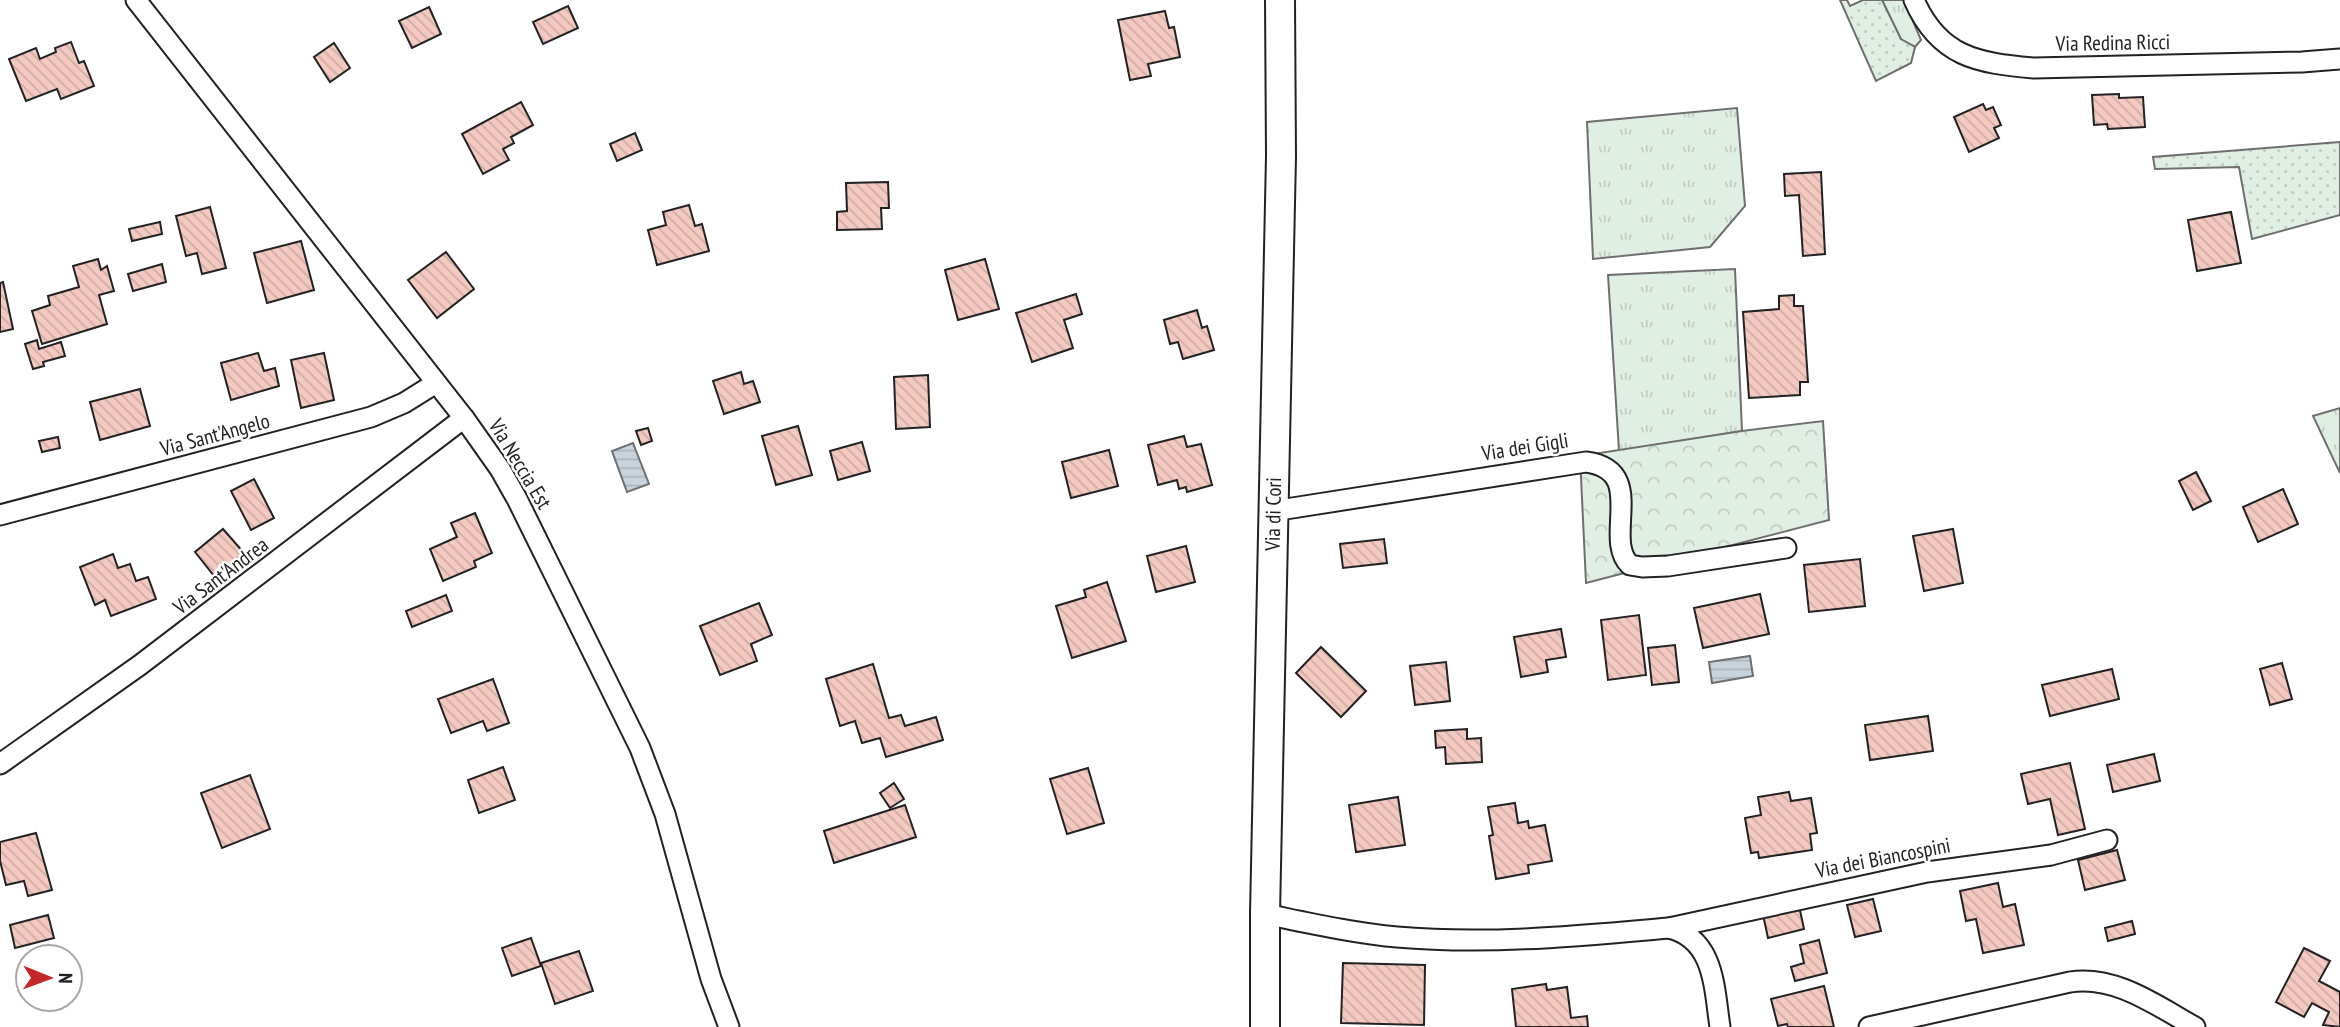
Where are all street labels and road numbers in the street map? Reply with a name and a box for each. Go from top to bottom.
street label: Via Redina Ricci [2054,28,2171,57]
street label: Via Sant'Angelo [156,407,273,462]
street label: Via Neccia Est [482,413,558,514]
street label: Via dei Gigli [1479,426,1570,467]
street label: Via di Cori [1259,477,1287,552]
street label: Via Sant'Andrea [167,531,274,621]
street label: Via dei Biancospini [1812,831,1953,884]

